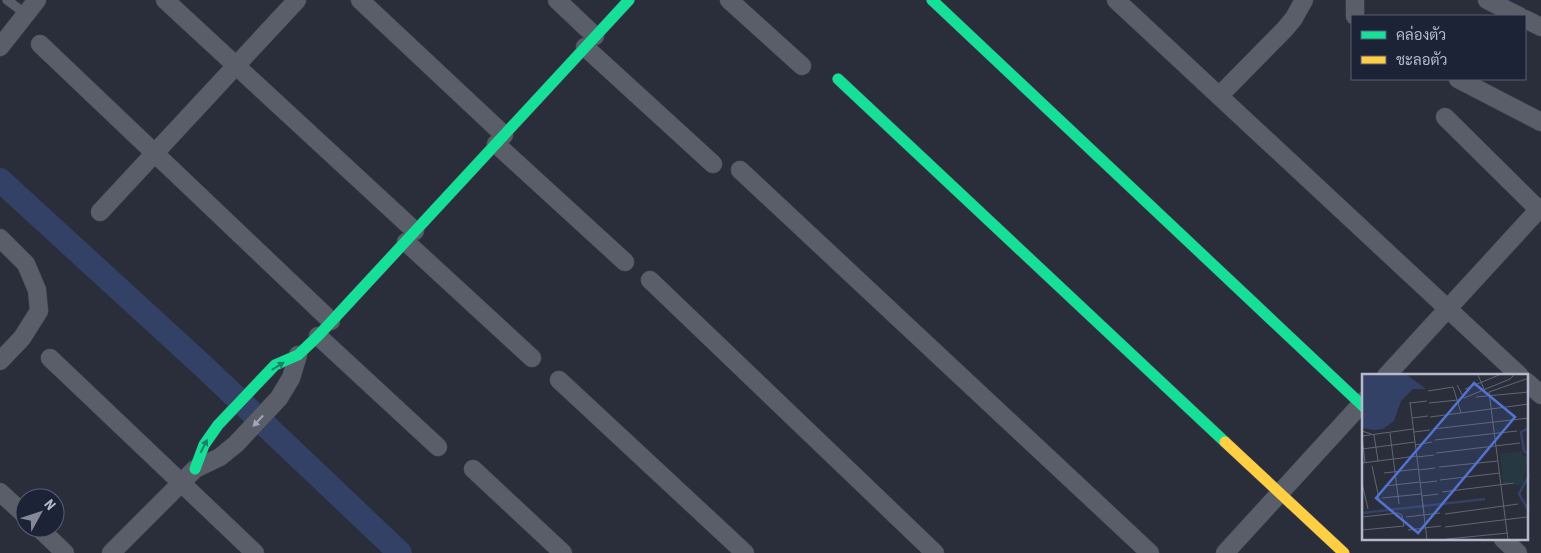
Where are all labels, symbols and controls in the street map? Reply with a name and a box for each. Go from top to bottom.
legend [1351,15,1526,80]
text: คล่องตัว [1396,25,1446,44]
text: ชะลอตัว [1396,51,1447,69]
one-way arrow [271,361,284,370]
inset map [1362,374,1528,540]
one-way arrow [252,415,264,427]
one-way arrow [200,439,208,453]
north arrow [15,488,65,538]
text: N [41,496,59,513]

